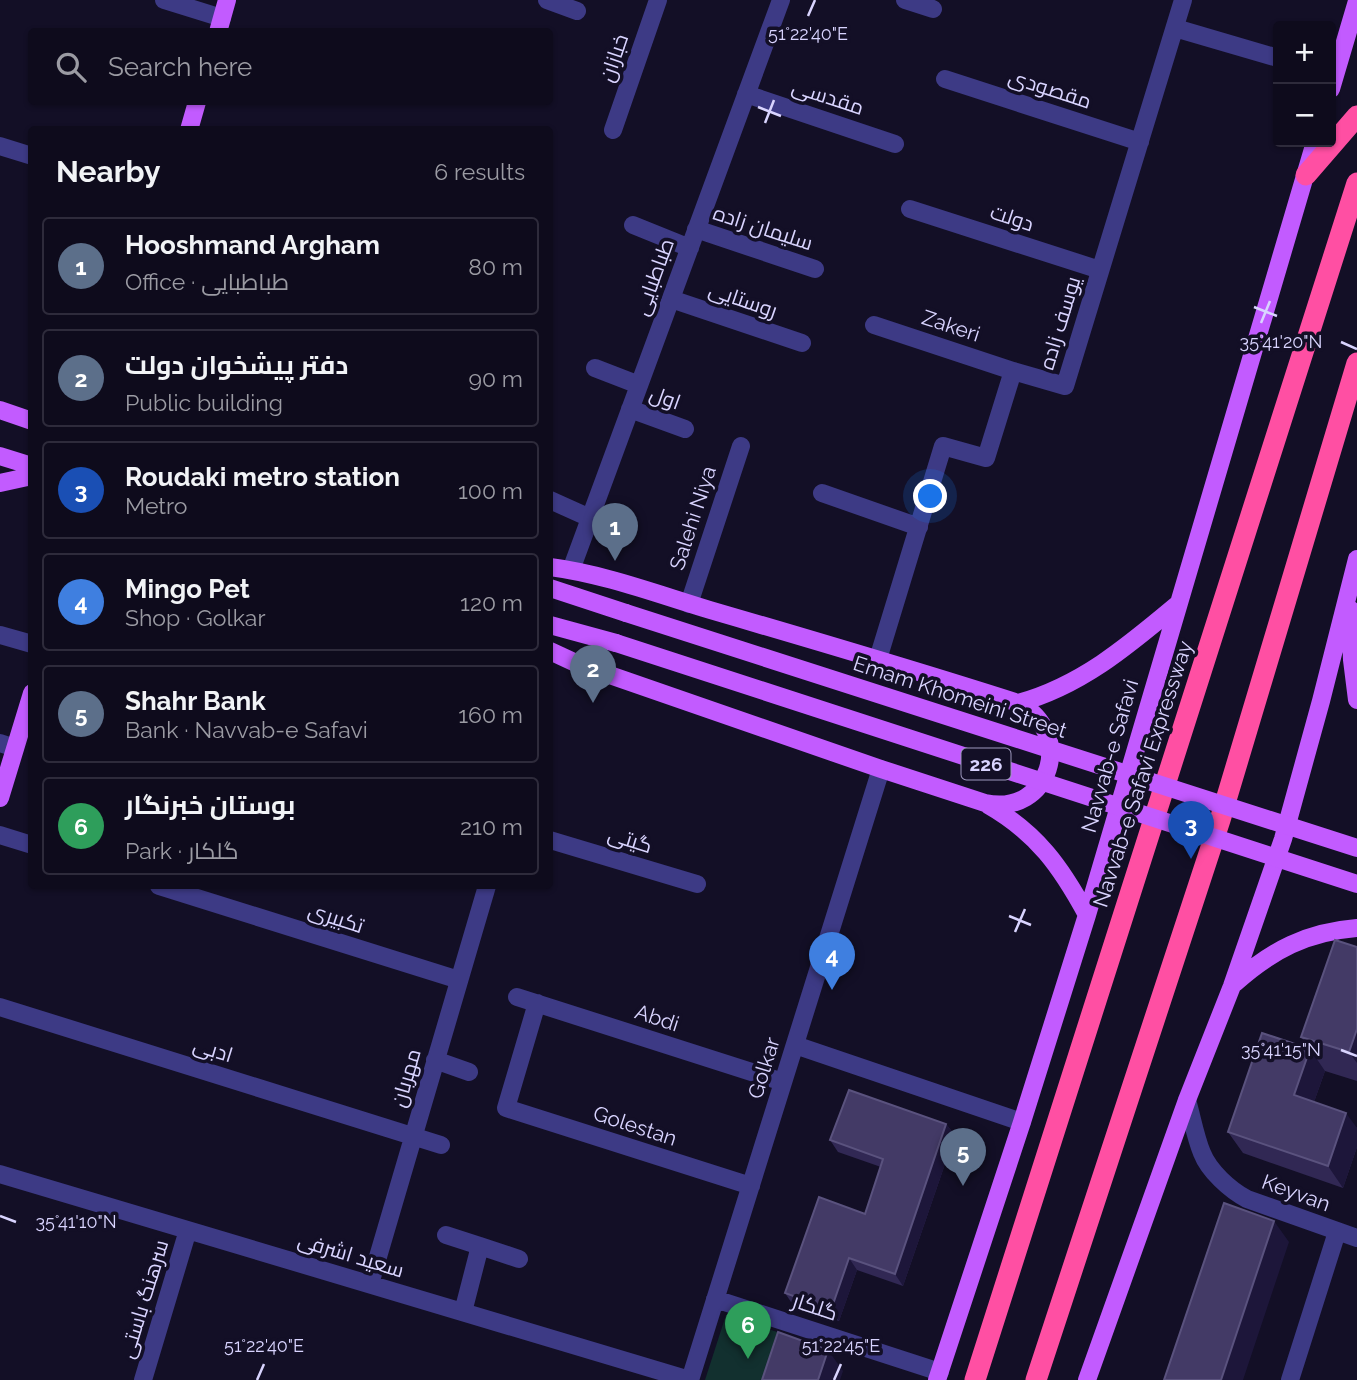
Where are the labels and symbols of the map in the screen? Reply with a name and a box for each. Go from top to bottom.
text: 51°22'40"E [768,23,848,44]
street label: خبازان [594,31,634,85]
street label: مقصودی [1005,63,1095,115]
street label: مقدسی [789,73,867,121]
street label: دولت [987,199,1037,236]
street label: سلیمان زاده [710,200,816,256]
street label: طباطبایی [628,235,680,319]
street label: یوسف زاده [1034,273,1086,373]
street label: روستایی [705,276,781,324]
street label: Zakeri [919,304,983,347]
text: 35°41'20"N [1240,331,1322,352]
street label: اول [646,380,684,416]
street label: Salehi Niya [664,463,721,573]
your location [913,479,947,513]
pin: 1 [592,503,638,561]
street label: Navvab-e Safavi Expressway [1088,638,1197,910]
pin: 2 [570,645,616,703]
street label: Emam Khomeini Street [850,650,1070,743]
street label: Navvab-e Safavi [1076,676,1143,835]
road number: 226 [962,748,1010,779]
pin: 3 [1168,801,1214,859]
street label: گیتی [605,821,655,859]
street label: تکبیری [305,897,367,939]
pin: 4 [809,932,855,990]
street label: Abdi [632,999,682,1036]
street label: ادبی [190,1032,236,1068]
street label: Golkar [742,1033,785,1102]
text: 35°41'15"N [1241,1039,1321,1060]
street label: مهربان [385,1046,427,1110]
street label: Golestan [590,1100,680,1151]
pin: 5 [940,1128,986,1186]
street label: Keyvan [1259,1169,1334,1216]
text: 35°41'10"N [35,1211,117,1232]
street label: سعید اشرفی [295,1227,407,1283]
street label: سرهنگ باستی [114,1237,174,1361]
street label: گلکار [788,1287,841,1326]
pin: 6 [725,1301,771,1359]
text: 51°22'40"E [224,1335,304,1356]
text: 51°22'45"E [802,1335,880,1356]

